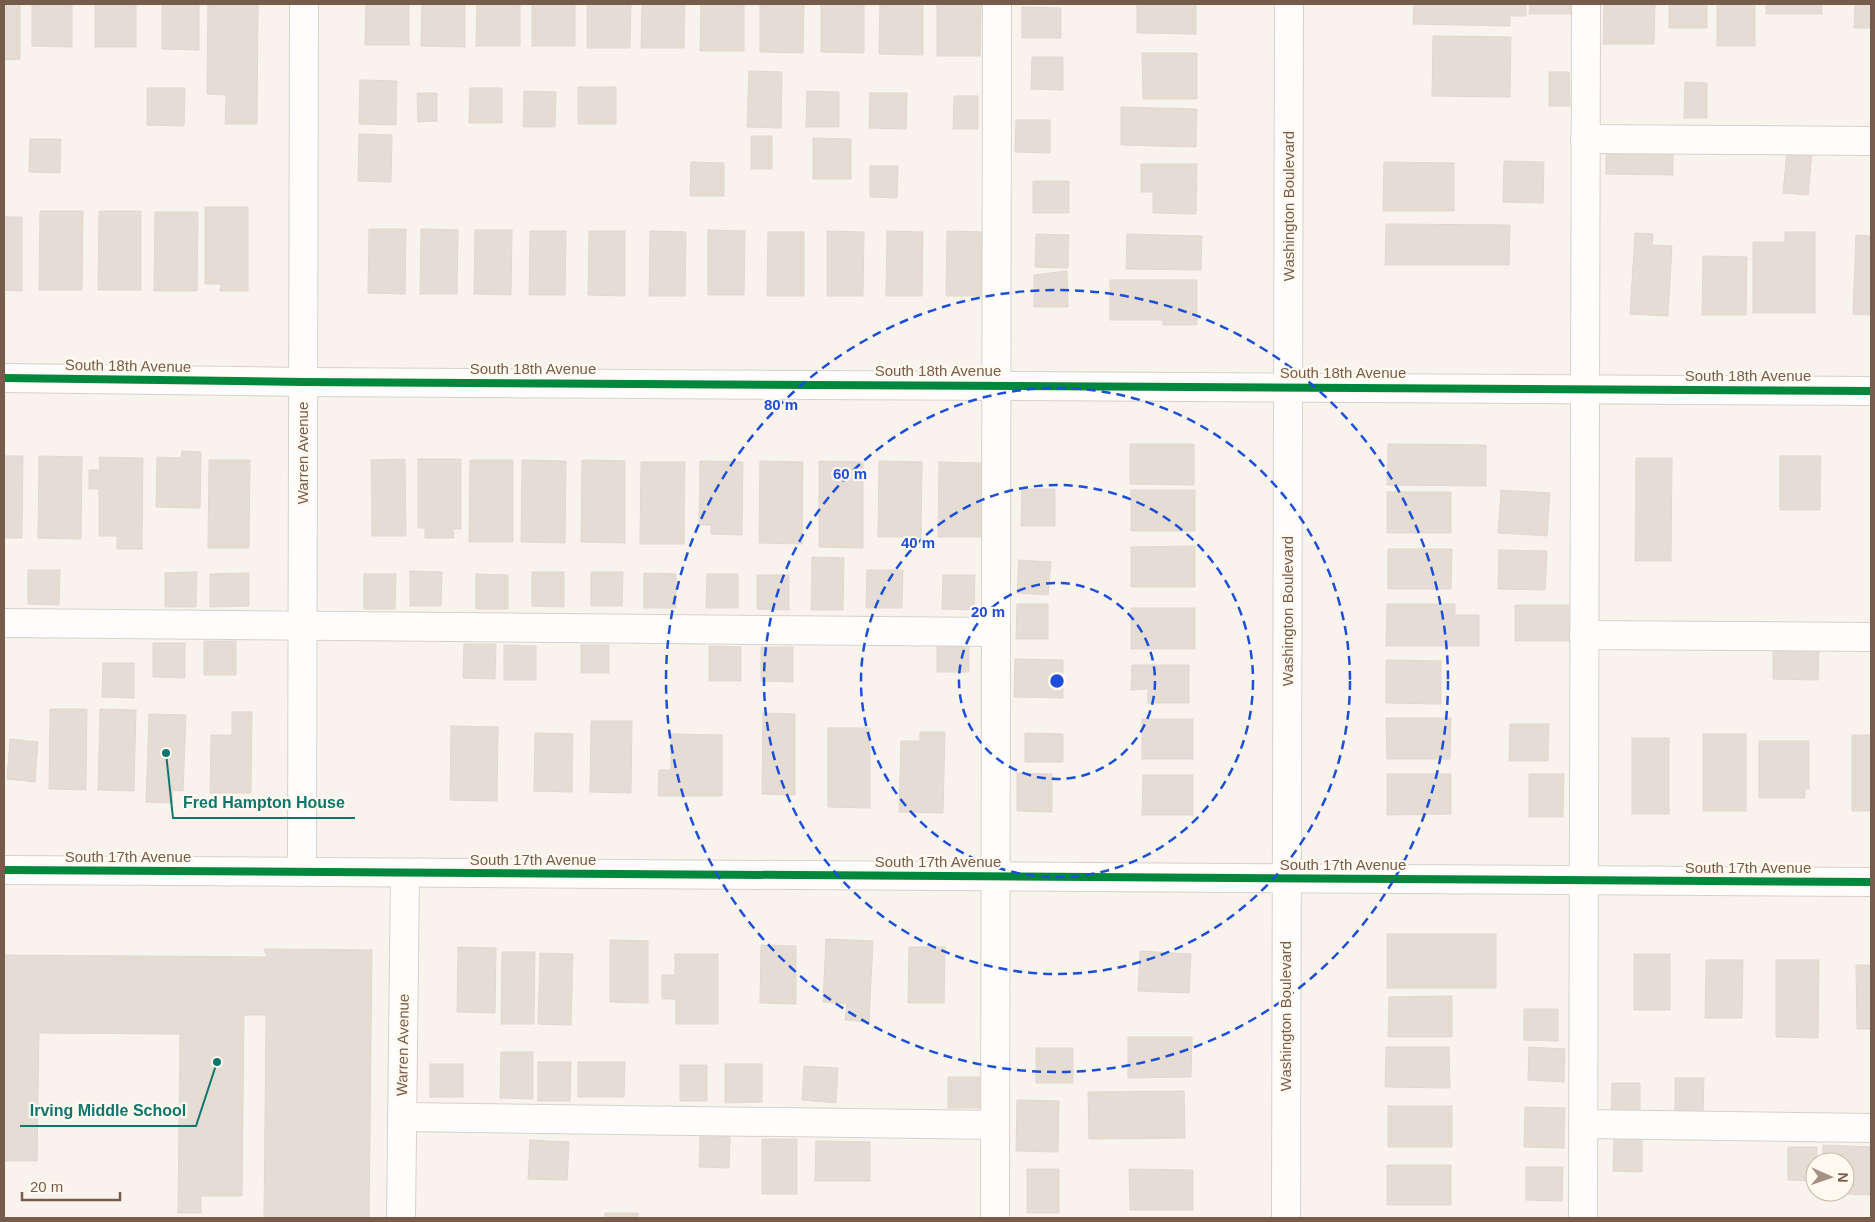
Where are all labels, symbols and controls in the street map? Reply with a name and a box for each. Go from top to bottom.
street label: Washington Boulevard [1280,131,1297,281]
street label: South 18th Avenue [65,356,191,375]
street label: South 18th Avenue [470,360,596,377]
street label: South 18th Avenue [875,362,1001,379]
street label: South 18th Avenue [1280,364,1406,381]
street label: South 18th Avenue [1685,367,1811,384]
text: 80 m [764,396,798,413]
street label: Warren Avenue [294,402,311,504]
text: 60 m [833,465,867,482]
text: 40 m [901,534,935,551]
street label: Washington Boulevard [1279,536,1296,686]
text: 20 m [971,603,1005,620]
centre of rings [1048,672,1066,690]
callout: Fred Hampton House [173,787,355,818]
text: Fred Hampton House [183,794,345,811]
street label: South 17th Avenue [65,848,191,865]
street label: South 17th Avenue [470,851,596,868]
street label: South 17th Avenue [875,853,1001,870]
street label: South 17th Avenue [1280,856,1406,873]
street label: South 17th Avenue [1685,859,1811,876]
street label: Washington Boulevard [1277,941,1294,1091]
street label: Warren Avenue [393,994,412,1096]
callout: Irving Middle School [20,1095,196,1126]
text: Irving Middle School [30,1102,186,1119]
north arrow [1805,1152,1855,1202]
scale bar [22,1170,120,1202]
text: N [1835,1172,1851,1183]
text: 20 m [30,1178,63,1195]

